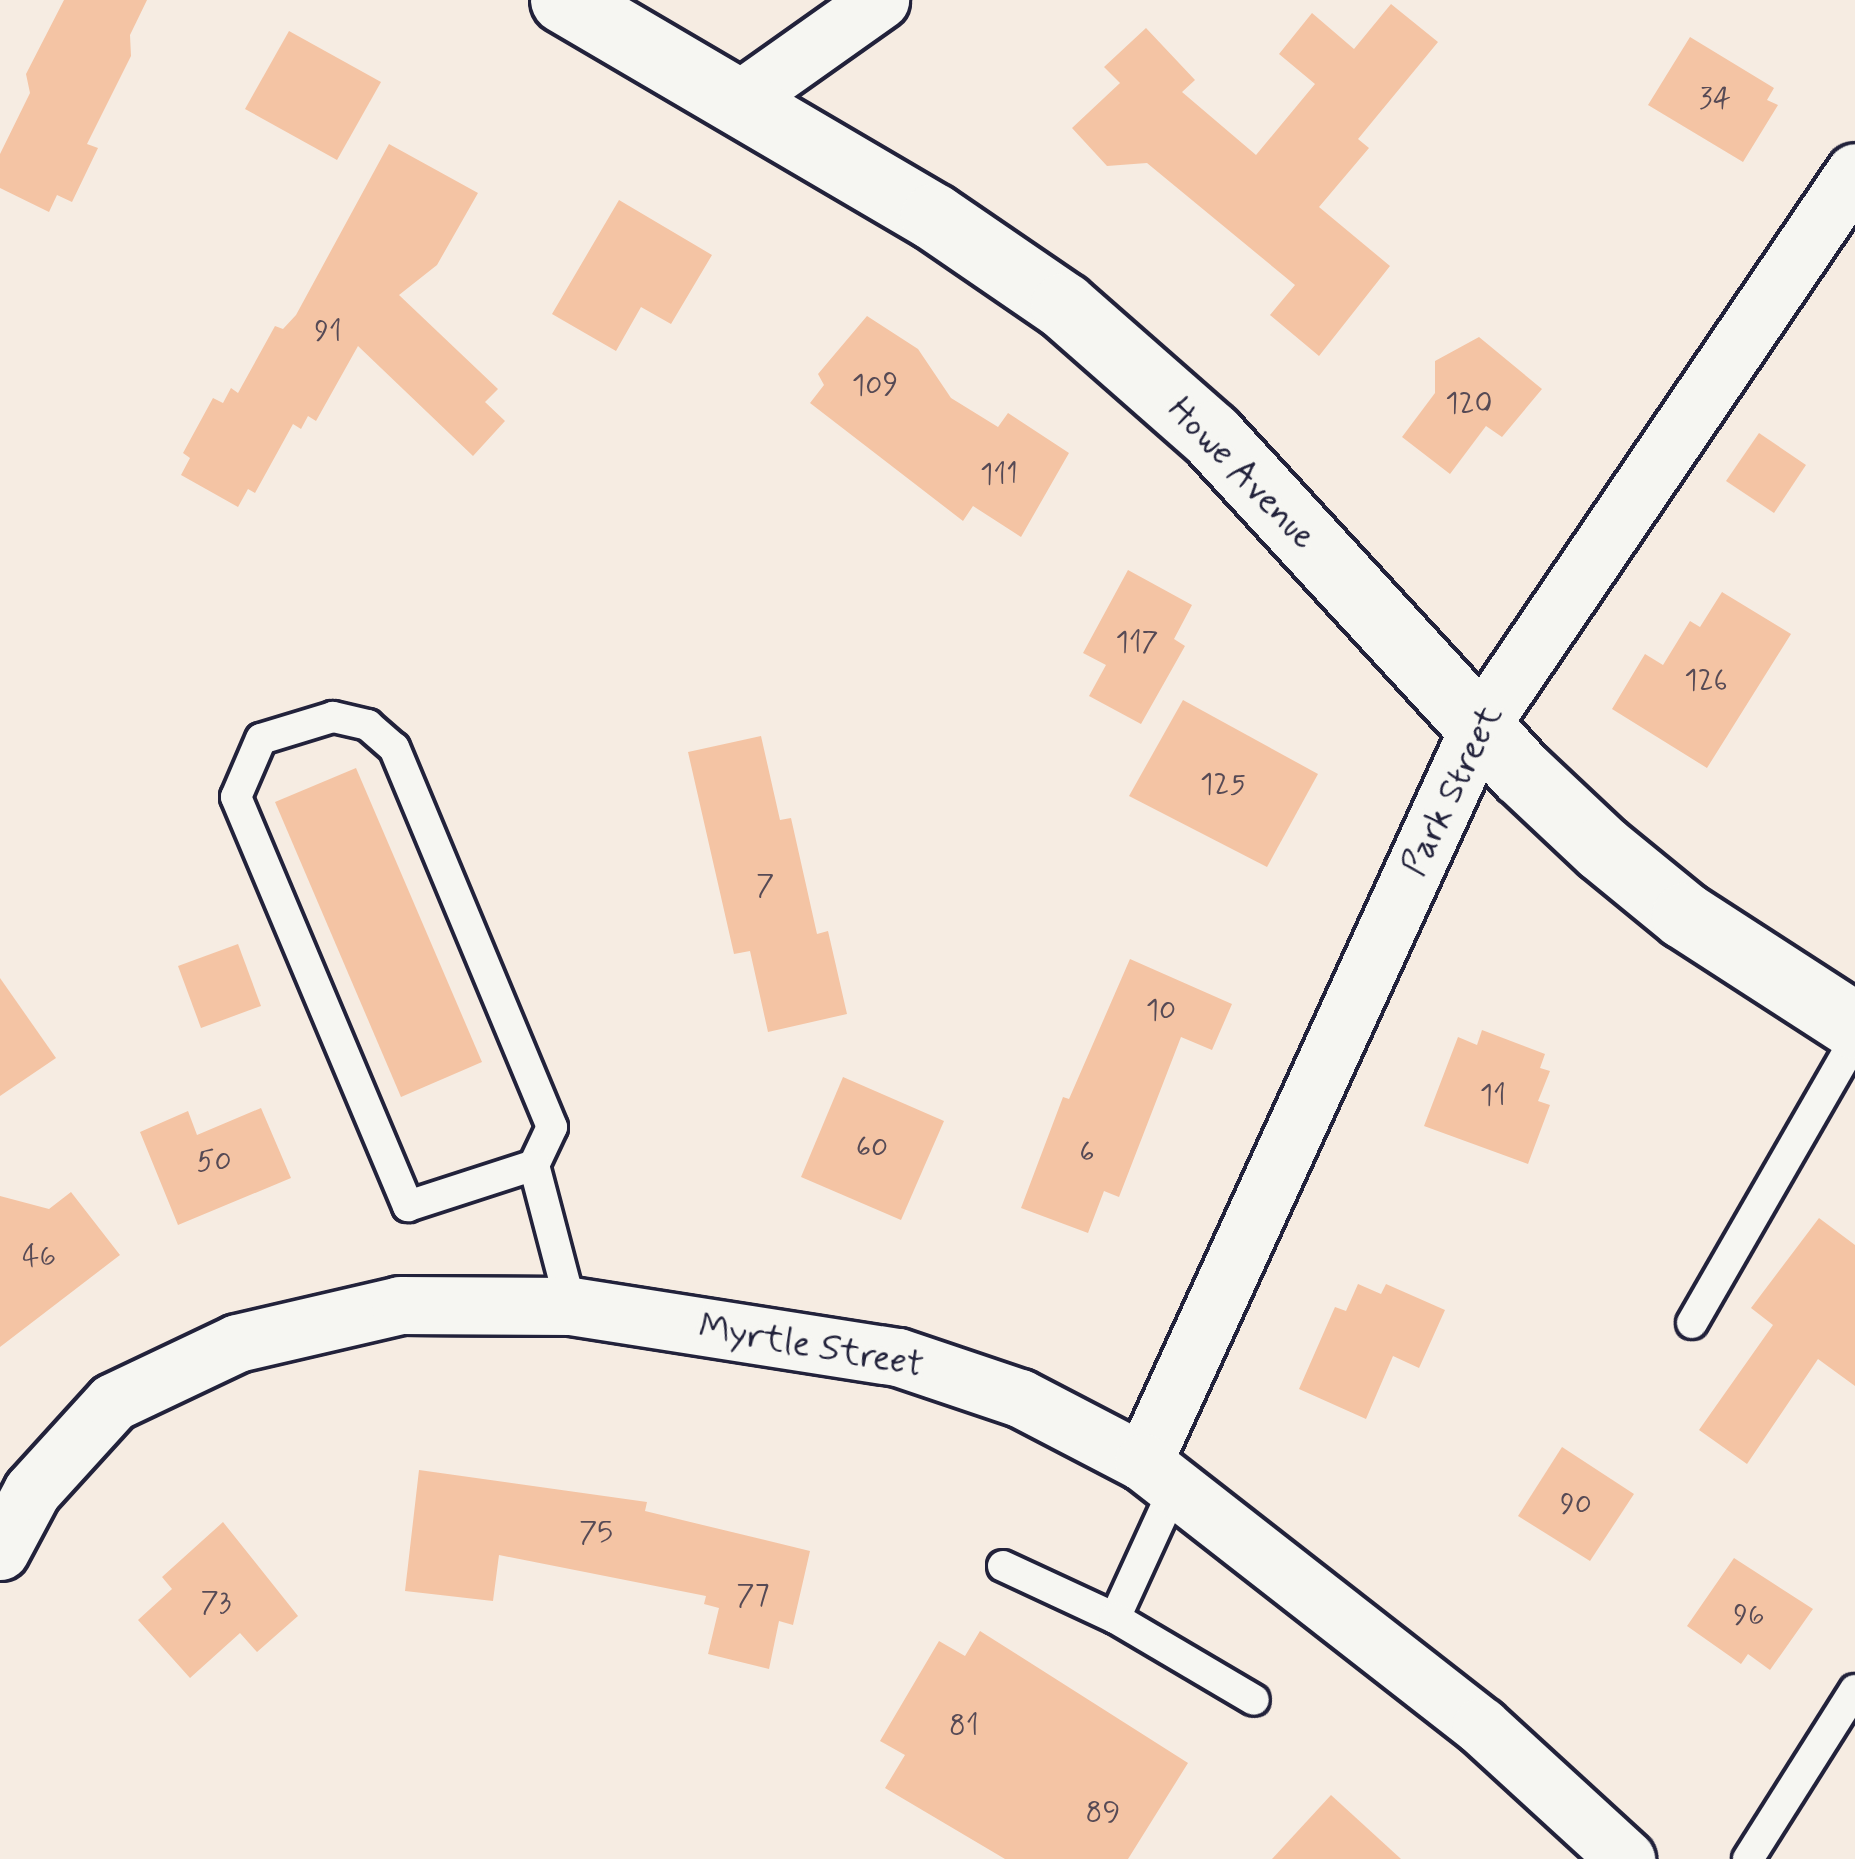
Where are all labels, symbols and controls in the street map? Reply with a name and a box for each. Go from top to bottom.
house number: 34 [1699,81,1731,117]
house number: 91 [314,314,342,350]
house number: 109 [852,368,898,404]
house number: 120 [1445,386,1493,422]
street label: Howe Avenue [1156,387,1326,561]
house number: 111 [980,457,1018,493]
house number: 117 [1115,625,1159,661]
house number: 126 [1684,663,1728,699]
street label: Park Street [1393,699,1513,883]
house number: 125 [1200,767,1246,803]
house number: 7 [756,868,774,904]
house number: 10 [1146,993,1176,1029]
house number: 11 [1480,1078,1506,1114]
house number: 60 [856,1130,888,1166]
house number: 6 [1079,1135,1095,1171]
house number: 50 [196,1144,232,1180]
house number: 46 [22,1239,56,1275]
street label: Myrtle Street [696,1306,926,1388]
house number: 90 [1560,1487,1592,1523]
house number: 75 [579,1515,613,1551]
house number: 77 [736,1578,770,1614]
house number: 73 [201,1585,231,1621]
house number: 96 [1733,1598,1765,1634]
house number: 81 [949,1708,979,1744]
house number: 89 [1086,1795,1120,1831]

